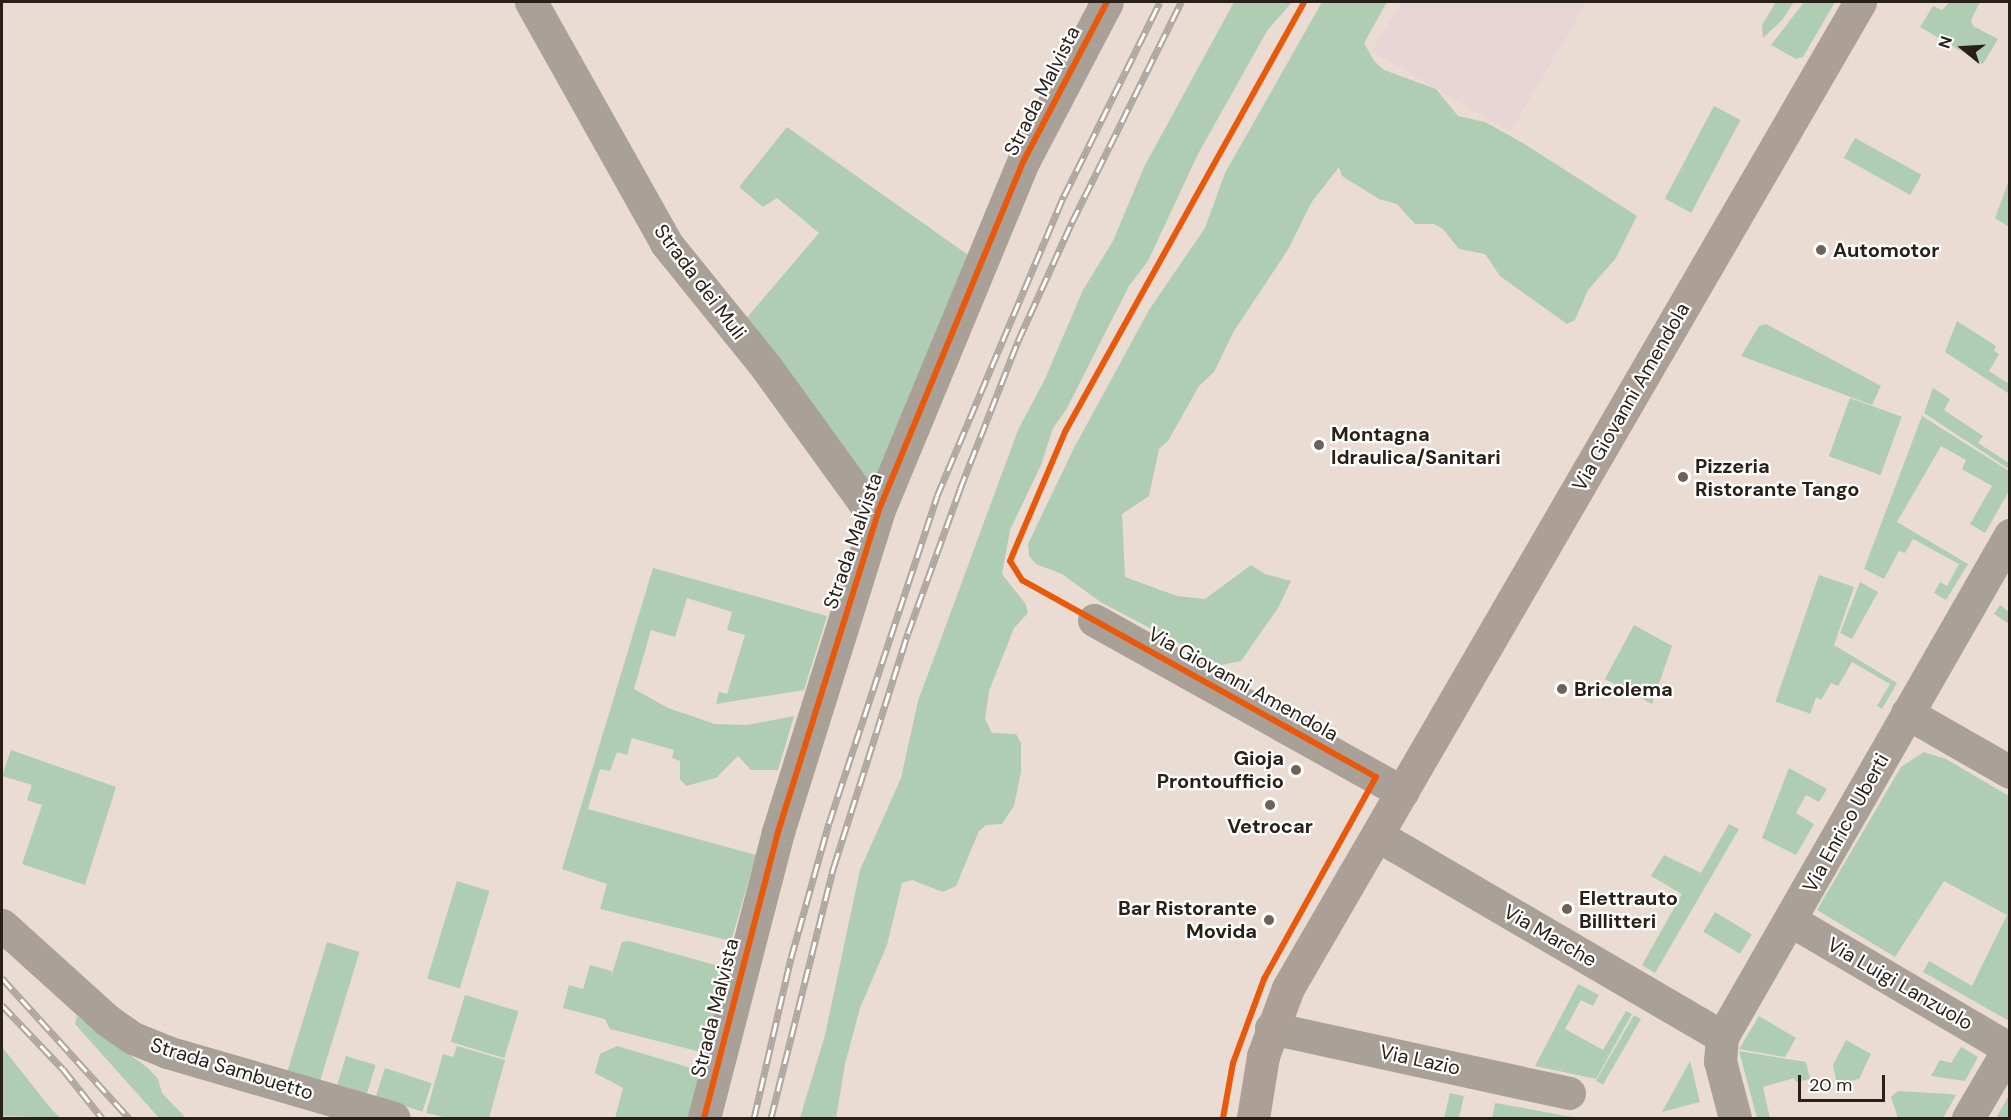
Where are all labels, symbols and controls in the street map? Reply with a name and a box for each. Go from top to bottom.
north arrow [1933,18,1993,78]
street label: Strada Malvista [999,22,1085,160]
text: N [1934,33,1957,51]
street label: Strada dei Muli [649,220,751,344]
place label: Automotor [1833,238,1939,262]
marker: Automotor [1814,243,1828,257]
street label: Via Giovanni Amendola [1567,299,1695,495]
place label: Montagna Idraulica/Sanitari [1331,422,1501,469]
marker: Montagna Idraulica/Sanitari [1312,438,1326,452]
place label: Pizzeria Ristorante Tango [1695,454,1859,501]
street label: Strada Malvista [818,470,888,612]
marker: Pizzeria Ristorante Tango [1676,470,1690,484]
street label: Via Giovanni Amendola [1144,622,1342,746]
place label: Bricolema [1574,677,1673,701]
marker: Bricolema [1555,682,1569,696]
place label: Gioja Prontoufficio [1157,746,1284,793]
street label: Via Enrico Uberti [1798,749,1894,897]
marker: Gioja Prontoufficio [1289,763,1303,777]
marker: Vetrocar [1263,798,1277,812]
place label: Vetrocar [1227,814,1313,838]
place label: Elettrauto Billitteri [1579,886,1678,933]
place label: Bar Ristorante Movida [1118,897,1257,944]
street label: Via Marche [1499,900,1601,972]
marker: Elettrauto Billitteri [1560,902,1574,916]
marker: Bar Ristorante Movida [1262,913,1276,927]
street label: Via Luigi Lanzuolo [1823,933,1977,1035]
street label: Strada Malvista [686,936,744,1080]
street label: Strada Sambuetto [148,1033,316,1105]
street label: Via Lazio [1378,1040,1462,1080]
scale bar [1801,1063,1888,1101]
text: 20 m [1809,1073,1852,1097]

